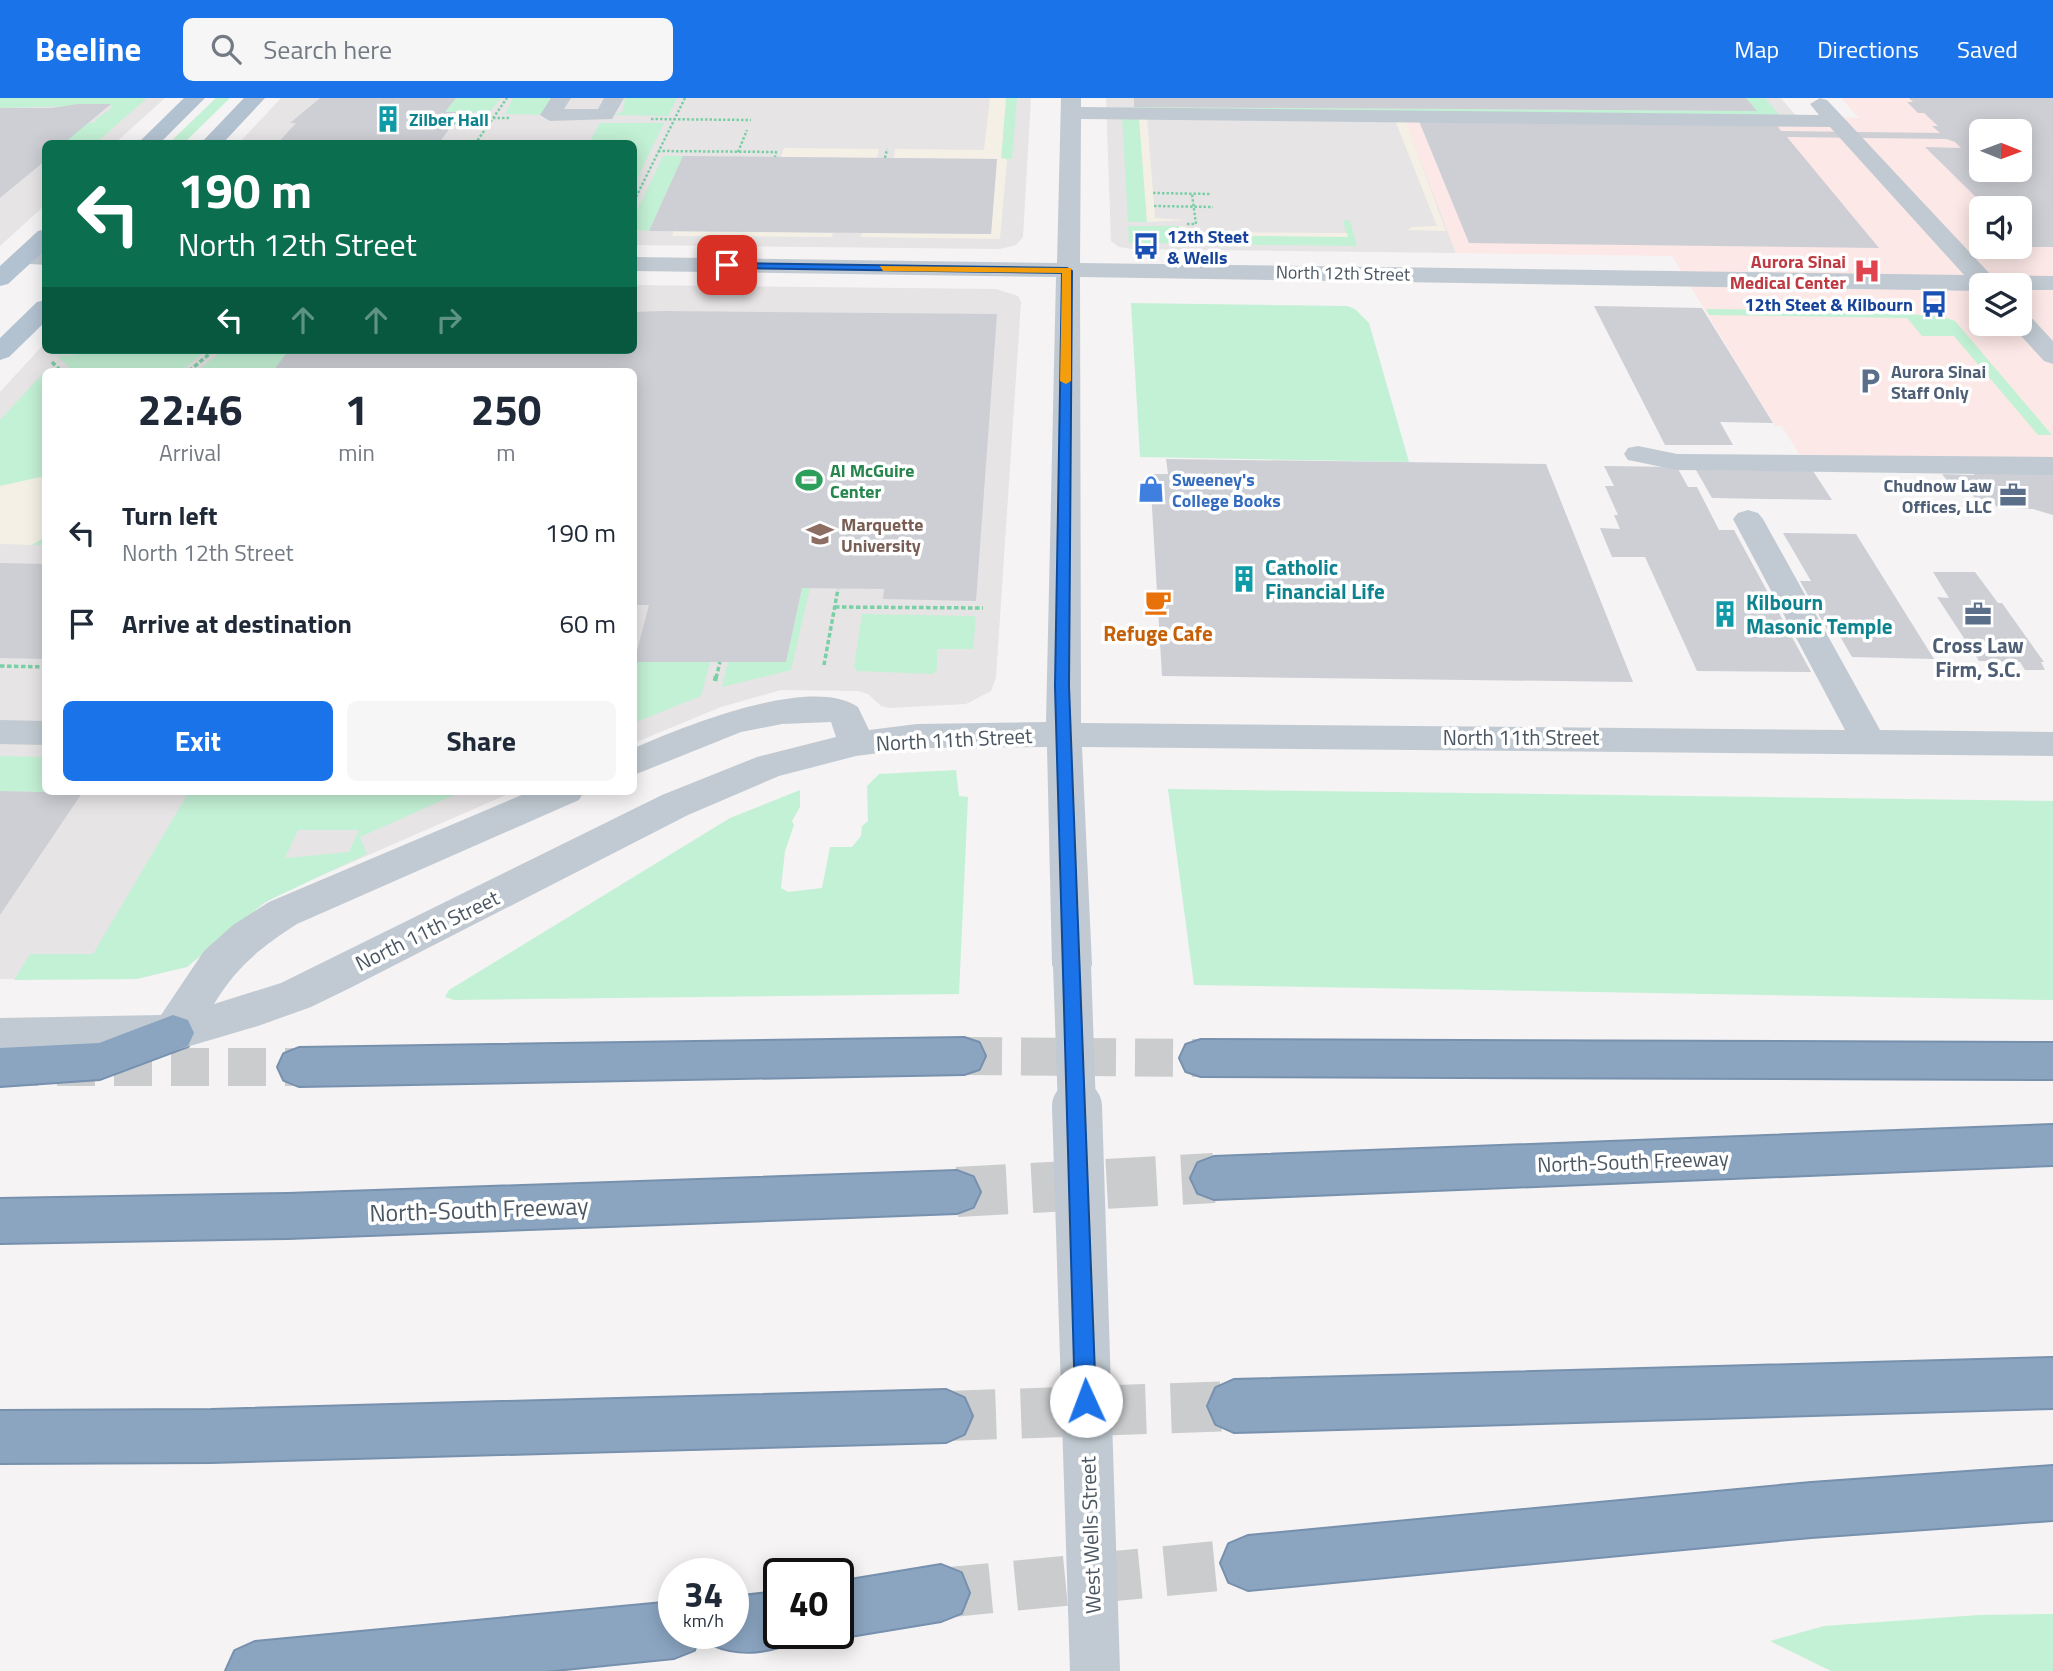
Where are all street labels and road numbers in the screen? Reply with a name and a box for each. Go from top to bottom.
street label: North 12th Street [1276,258,1411,288]
street label: North 11th Street [875,719,1034,759]
street label: North 11th Street [1443,721,1600,753]
street label: North 11th Street [350,881,505,979]
street label: North-South Freeway [1537,1142,1729,1180]
street label: North-South Freeway [369,1187,590,1231]
street label: West Wells Street [1071,1455,1109,1614]

